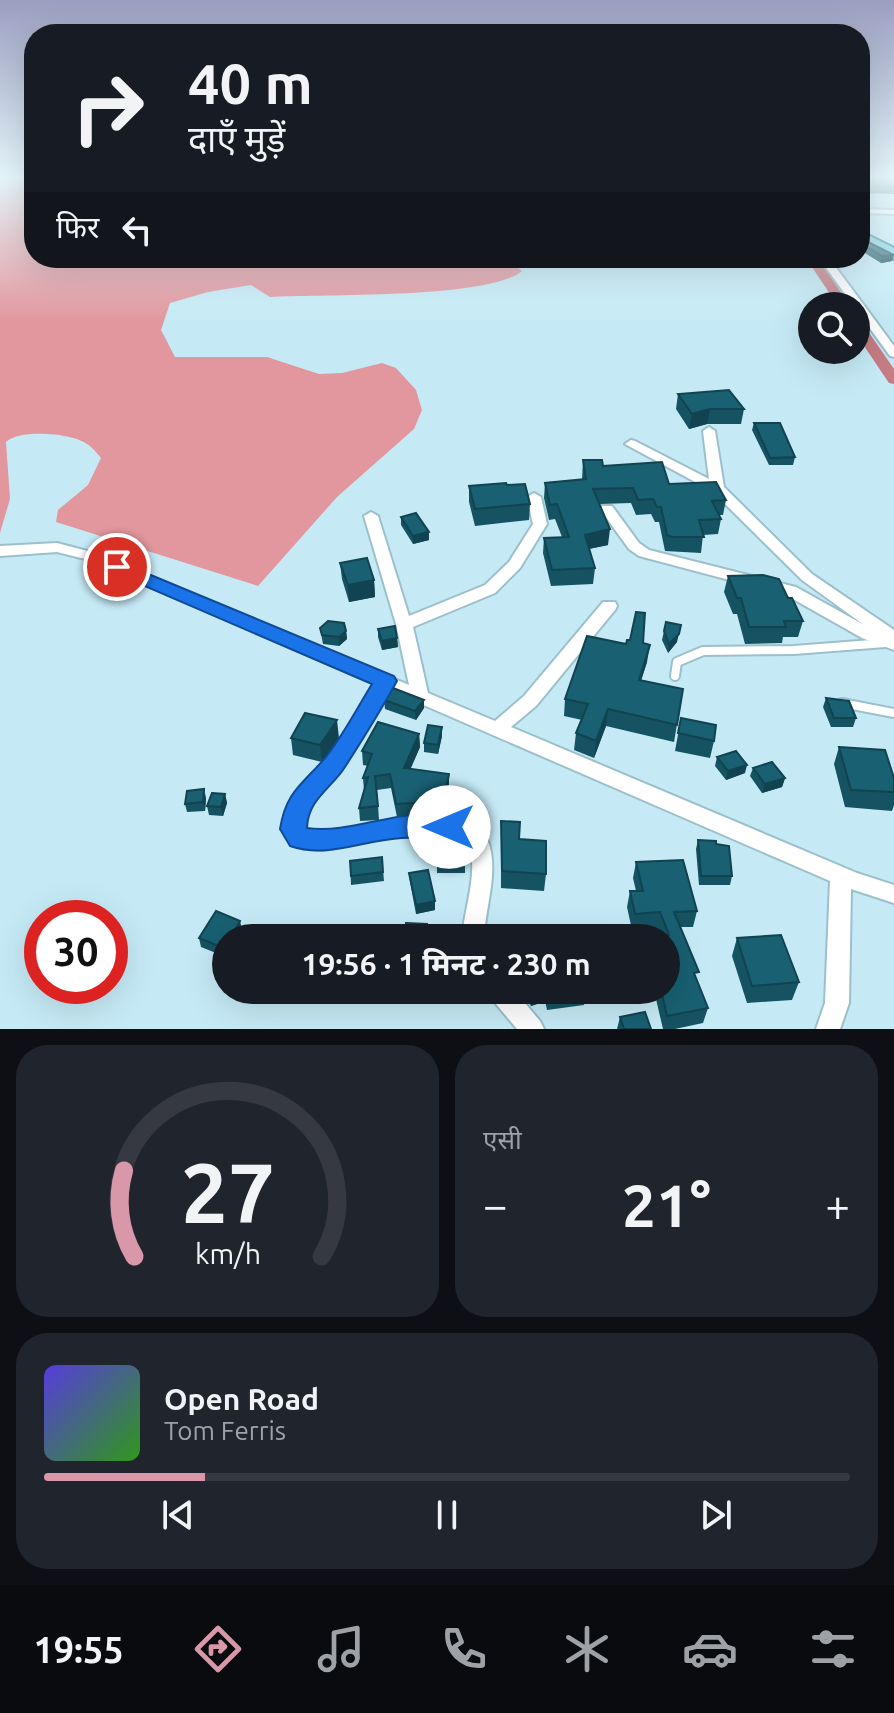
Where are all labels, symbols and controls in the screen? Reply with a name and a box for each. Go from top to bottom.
text: 40 m [188,52,313,115]
icon: right [56,56,160,160]
text: दाएँ मुड़ें [188,118,285,159]
icon: left [115,208,159,252]
text: फिर [56,210,99,244]
map controls [798,292,870,364]
button: search [798,292,870,364]
pin [83,533,151,601]
icon: arrive [95,545,139,589]
position arrow [407,785,491,869]
speed limit sign: 30 [24,900,128,1004]
text: 19:56 · 1 मिनट · 230 m [302,947,591,981]
text: एसी [483,1125,522,1154]
text: 27 [181,1145,274,1239]
text: 21° [622,1171,711,1238]
text: − [483,1180,508,1229]
text: + [825,1180,850,1229]
text: km/h [195,1237,261,1269]
text: Open Road [164,1382,319,1416]
text: Tom Ferris [164,1416,286,1445]
icon: previous [156,1493,200,1537]
icon: pause [425,1493,469,1537]
icon: next [694,1493,738,1537]
icon: directions [190,1621,246,1677]
icon: music [313,1621,369,1677]
icon: phone [436,1621,492,1677]
icon: climate [559,1621,615,1677]
icon: car [682,1621,738,1677]
icon: filters [805,1621,861,1677]
text: 19:55 [33,1629,124,1670]

